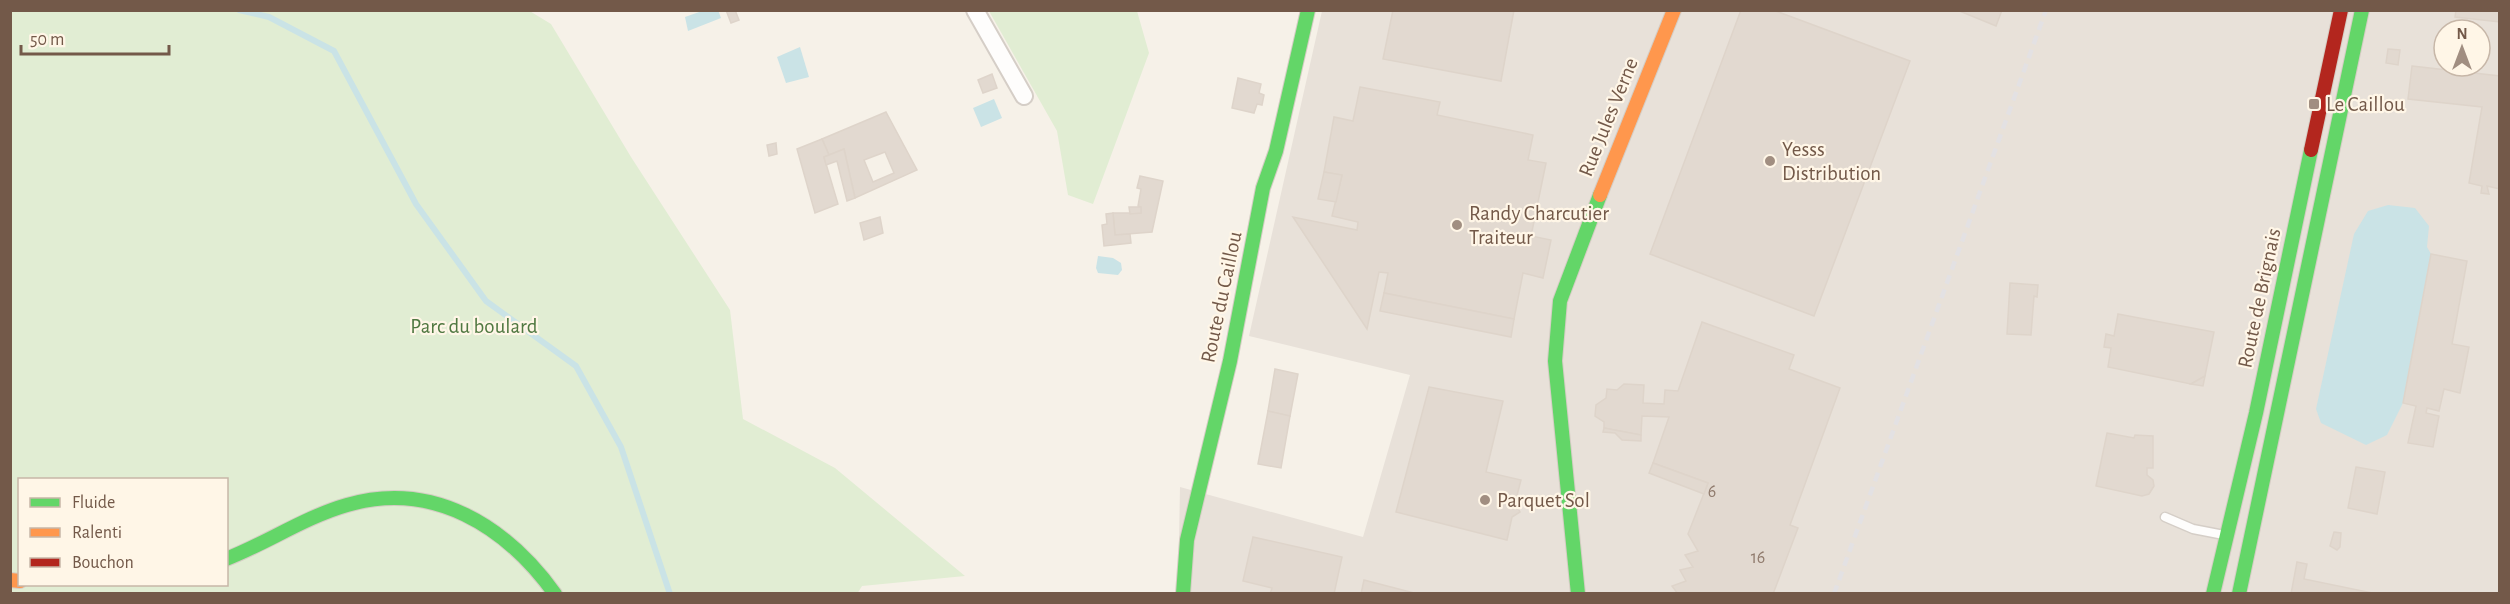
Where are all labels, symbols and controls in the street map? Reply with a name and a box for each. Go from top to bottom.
scale bar [21,18,170,56]
north arrow [2432,18,2492,78]
text: N [2456,26,2468,42]
text: 50 m [30,31,64,49]
street label: Rue Jules Verne [1575,55,1642,180]
place label: Le Caillou [2326,94,2405,115]
marker: Le Caillou [2307,97,2321,111]
place label: Yesss Distribution [1782,139,1881,184]
marker: Yesss Distribution [1763,154,1777,168]
place label: Randy Charcutier Traiteur [1469,203,1609,248]
marker: Randy Charcutier Traiteur [1450,218,1464,232]
street label: Route de Brignais [2234,226,2285,370]
street label: Route du Caillou [1197,229,1246,365]
park label: Parc du boulard [410,316,538,337]
legend [18,478,228,586]
house number: 6 [1708,483,1716,501]
place label: Parquet Sol [1497,490,1590,511]
marker: Parquet Sol [1478,493,1492,507]
text: Fluide [72,494,115,512]
text: Ralenti [72,524,122,542]
house number: 16 [1751,549,1765,567]
text: Bouchon [72,554,134,572]

